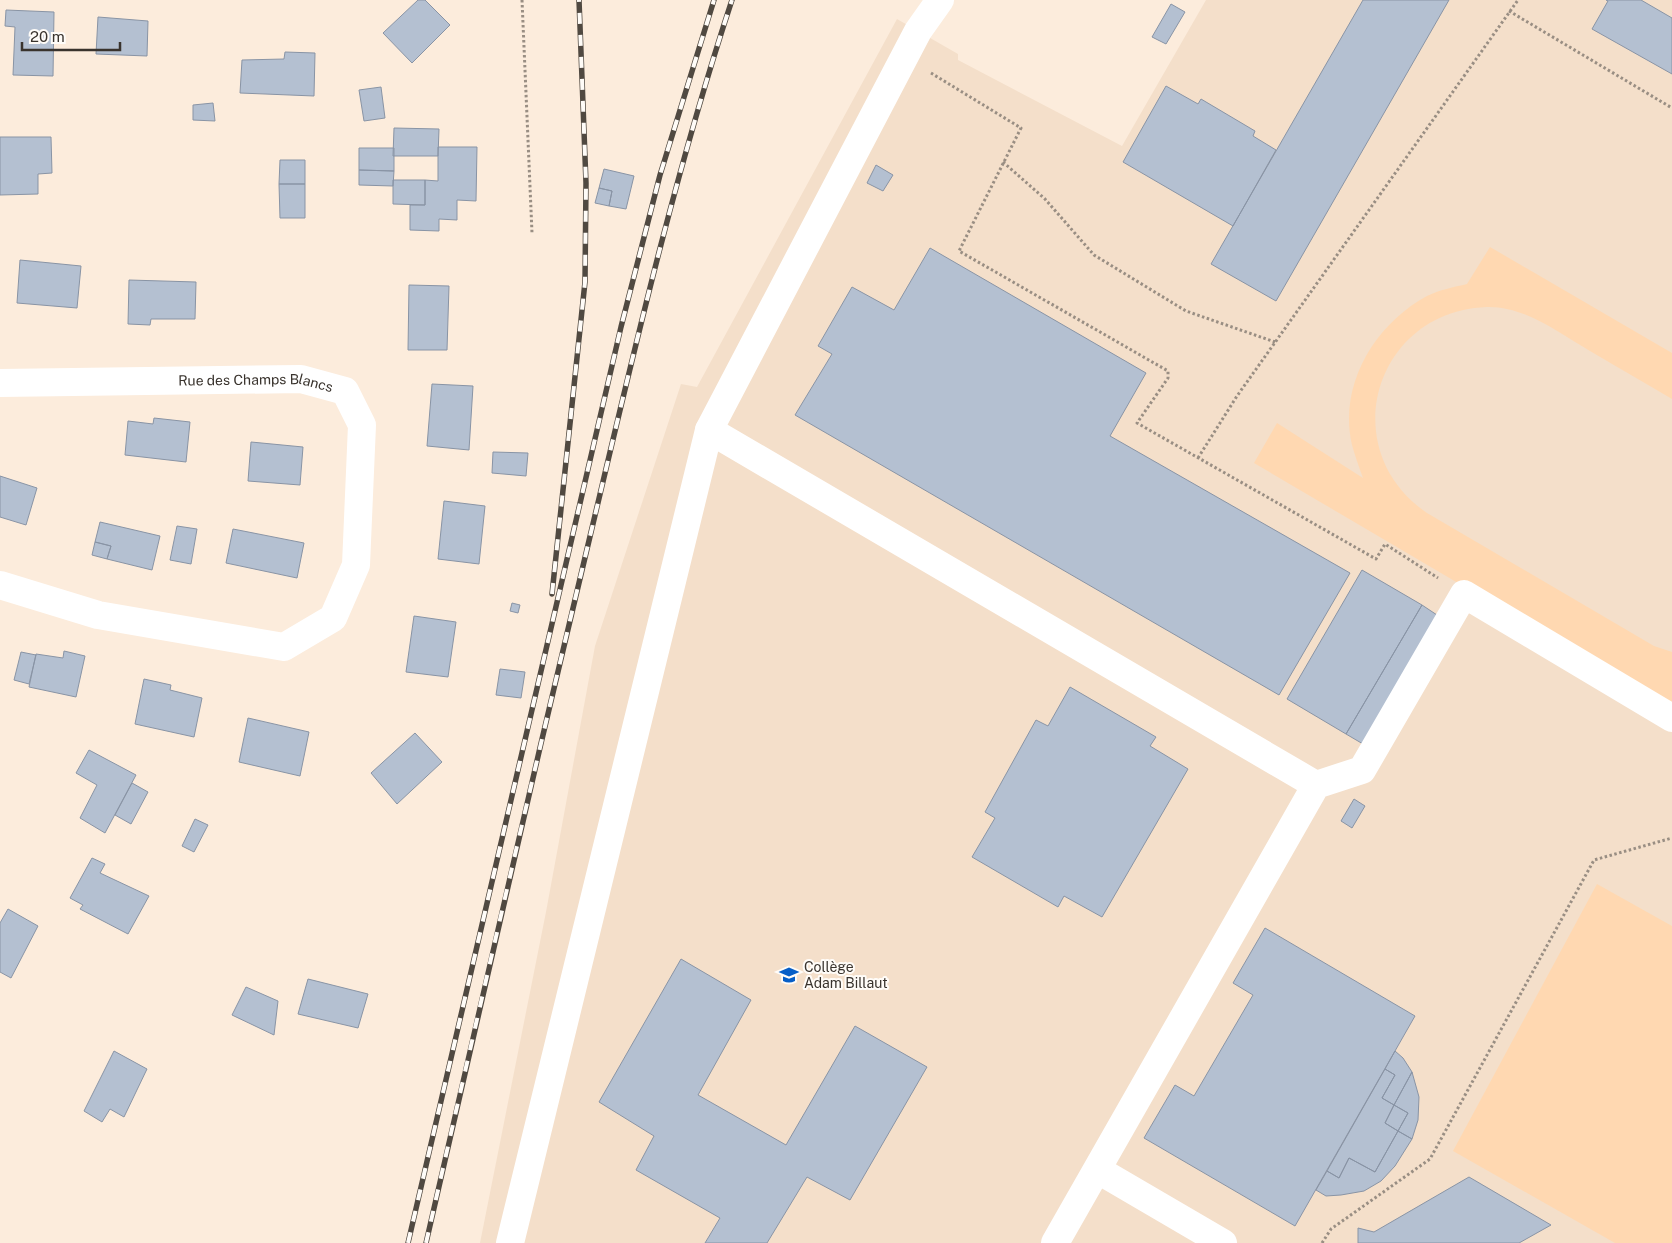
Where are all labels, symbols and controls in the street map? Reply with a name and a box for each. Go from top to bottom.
scale bar [22,20,120,52]
text: 20 m [30,28,65,45]
street label: Rue des Champs Blancs [178,371,335,395]
place label: Collège Adam Billaut [804,959,888,991]
school or university icon: Collège Adam Billaut [778,964,800,986]

